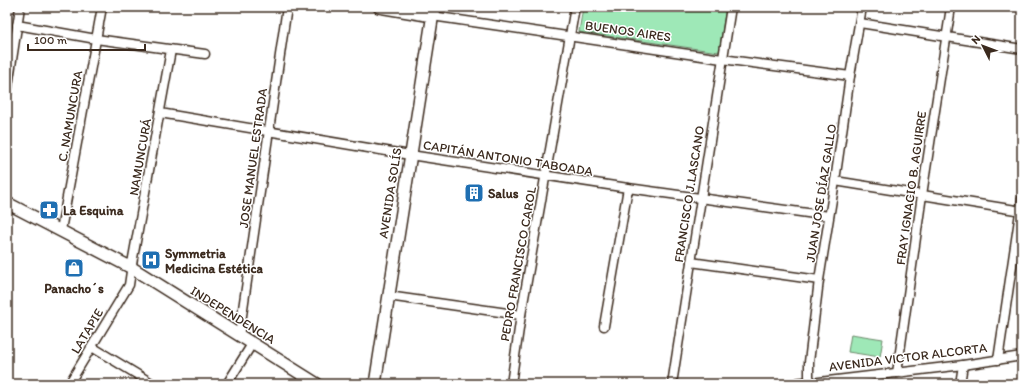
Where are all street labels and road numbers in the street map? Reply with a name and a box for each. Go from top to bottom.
street label: BUENOS AIRES [584,18,672,44]
street label: C. NAMUNCURA [55,69,86,163]
street label: JOSE MANUEL ESTRADA [236,86,270,229]
street label: FRAY IGNACIO B. AGUIRRE [893,110,929,266]
street label: NAMUNCURÁ [126,116,154,197]
street label: JUAN JOSE DÍAZ GALLO [803,123,839,263]
street label: FRANCISCO J.LASCANO [671,125,707,263]
street label: CAPITÁN ANTONIO TABOADA [422,137,595,179]
street label: AVENIDA SOLÍS [375,147,405,239]
street label: PEDRO FRANCISCO CAROL [497,185,539,343]
street label: INDEPENDENCIA [188,283,279,347]
street label: LATAPIE [68,306,106,356]
street label: AVENIDA VICTOR ALCORTA [828,340,989,374]

